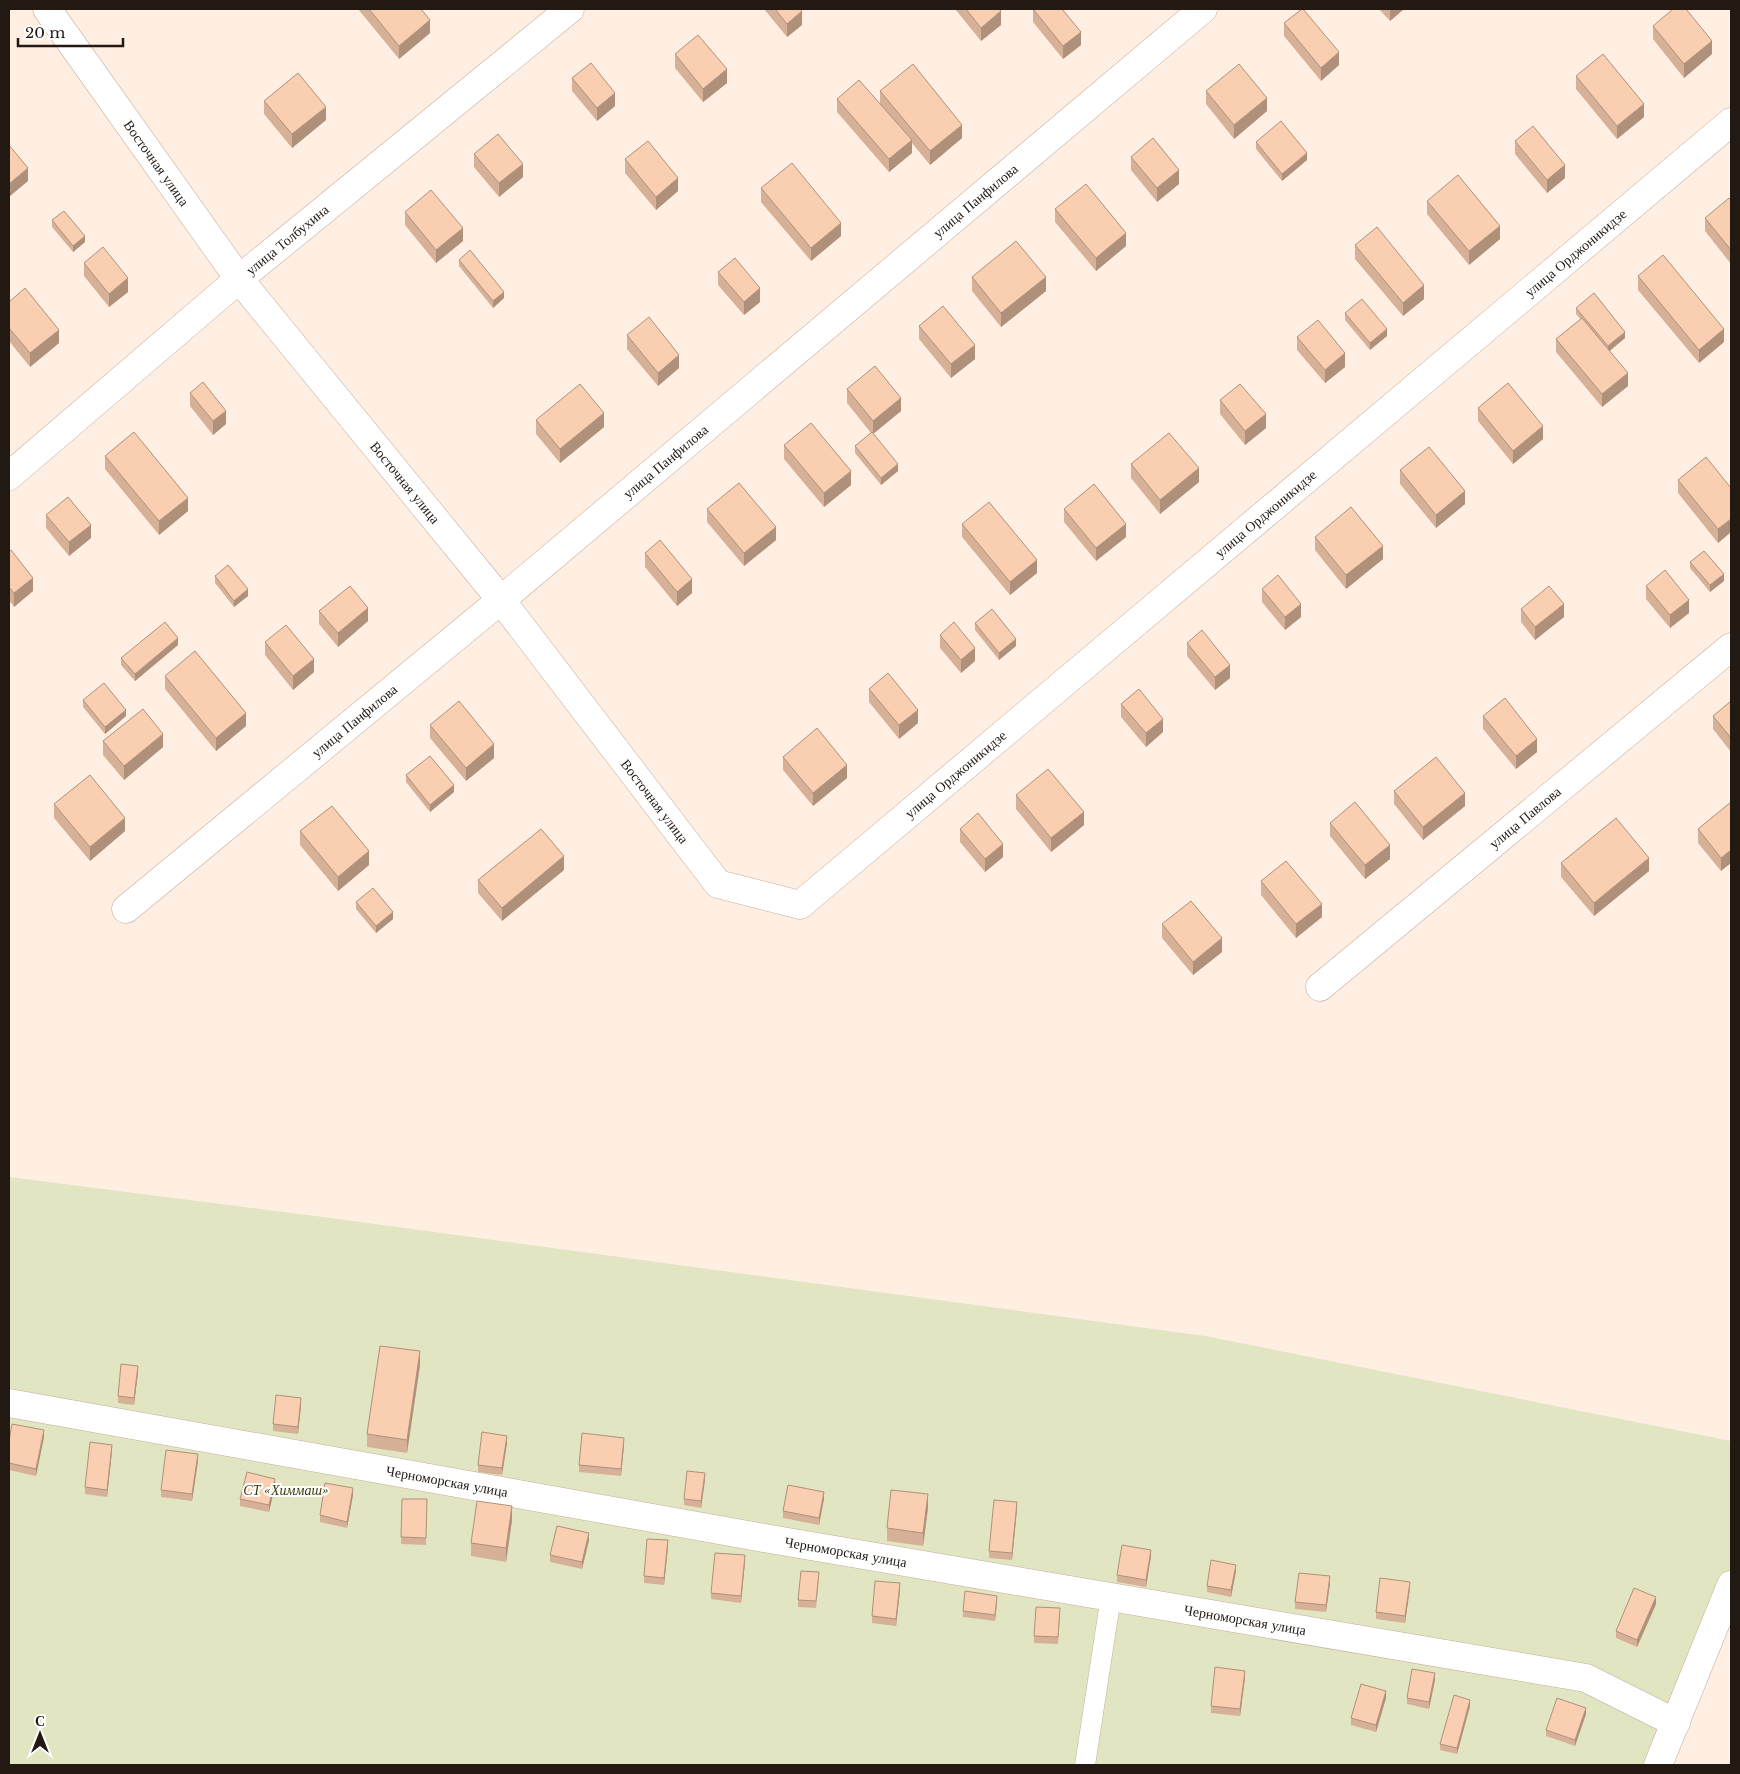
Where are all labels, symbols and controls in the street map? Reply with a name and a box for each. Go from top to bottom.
scale bar [18,15,122,47]
text: 20 m [25,23,65,42]
street label: Восточная улица [120,117,194,210]
street label: улица Панфилова [929,159,1022,242]
street label: улица Толбухина [242,200,333,279]
street label: улица Орджоникидзе [1521,205,1630,301]
street label: улица Панфилова [619,420,712,502]
street label: Восточная улица [366,438,445,528]
street label: улица Орджоникидзе [1211,466,1320,561]
street label: улица Панфилова [308,680,402,761]
street label: улица Орджоникидзе [901,726,1010,822]
street label: Восточная улица [617,756,693,848]
street label: улица Павлова [1485,782,1565,852]
street label: Черноморская улица [385,1462,510,1501]
park label: СТ «Химмаш» [243,1481,329,1499]
street label: Черноморская улица [783,1533,909,1571]
street label: Черноморская улица [1183,1601,1308,1639]
north arrow [15,1709,65,1759]
text: С [35,1712,45,1730]

